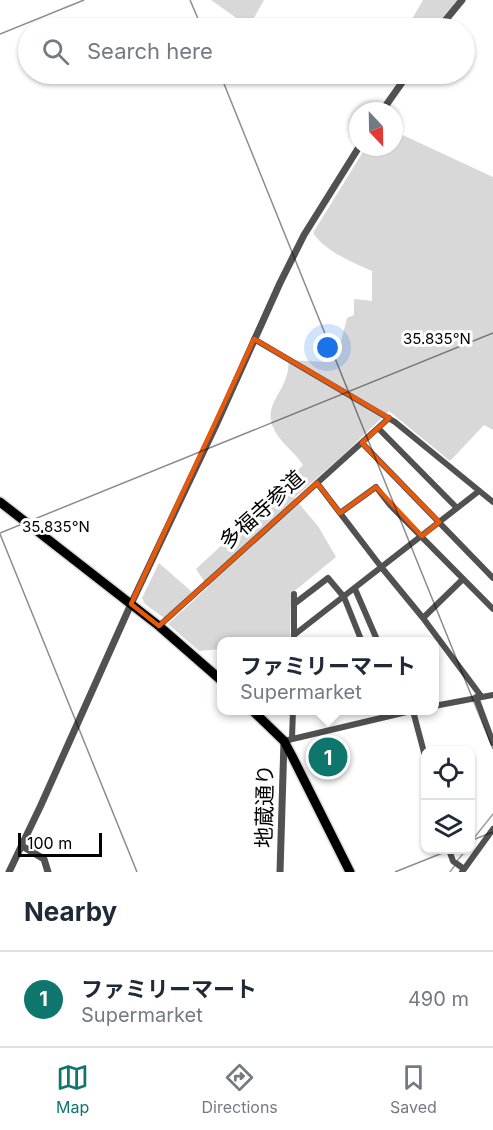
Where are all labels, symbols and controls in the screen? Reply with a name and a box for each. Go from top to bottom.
search box [18,18,475,84]
icon: search [39,35,72,68]
text: Search here [87,38,213,64]
north arrow [349,102,403,156]
text: 35.835°N [403,329,471,348]
your location [313,333,342,362]
street label: 多福寺参道 [214,465,309,554]
text: 35.835°N [22,517,90,536]
popup [217,637,439,715]
text: ファミリーマート [240,653,416,679]
text: Supermarket [240,680,362,704]
pin: 1 [308,734,348,780]
map controls [421,746,475,854]
button: locate [421,746,475,800]
street label: 地蔵通り [251,764,278,848]
button: layers [421,800,475,854]
scale bar [18,830,102,858]
text: 100 m [27,833,72,853]
text: Nearby [24,896,117,927]
text: ファミリーマート [81,976,257,1002]
text: 1 [39,987,48,1011]
text: 490 m [408,987,469,1011]
text: Supermarket [81,1003,203,1027]
tab: Map [56,1061,89,1117]
tab: Directions [202,1061,278,1117]
tab: Saved [390,1061,437,1117]

